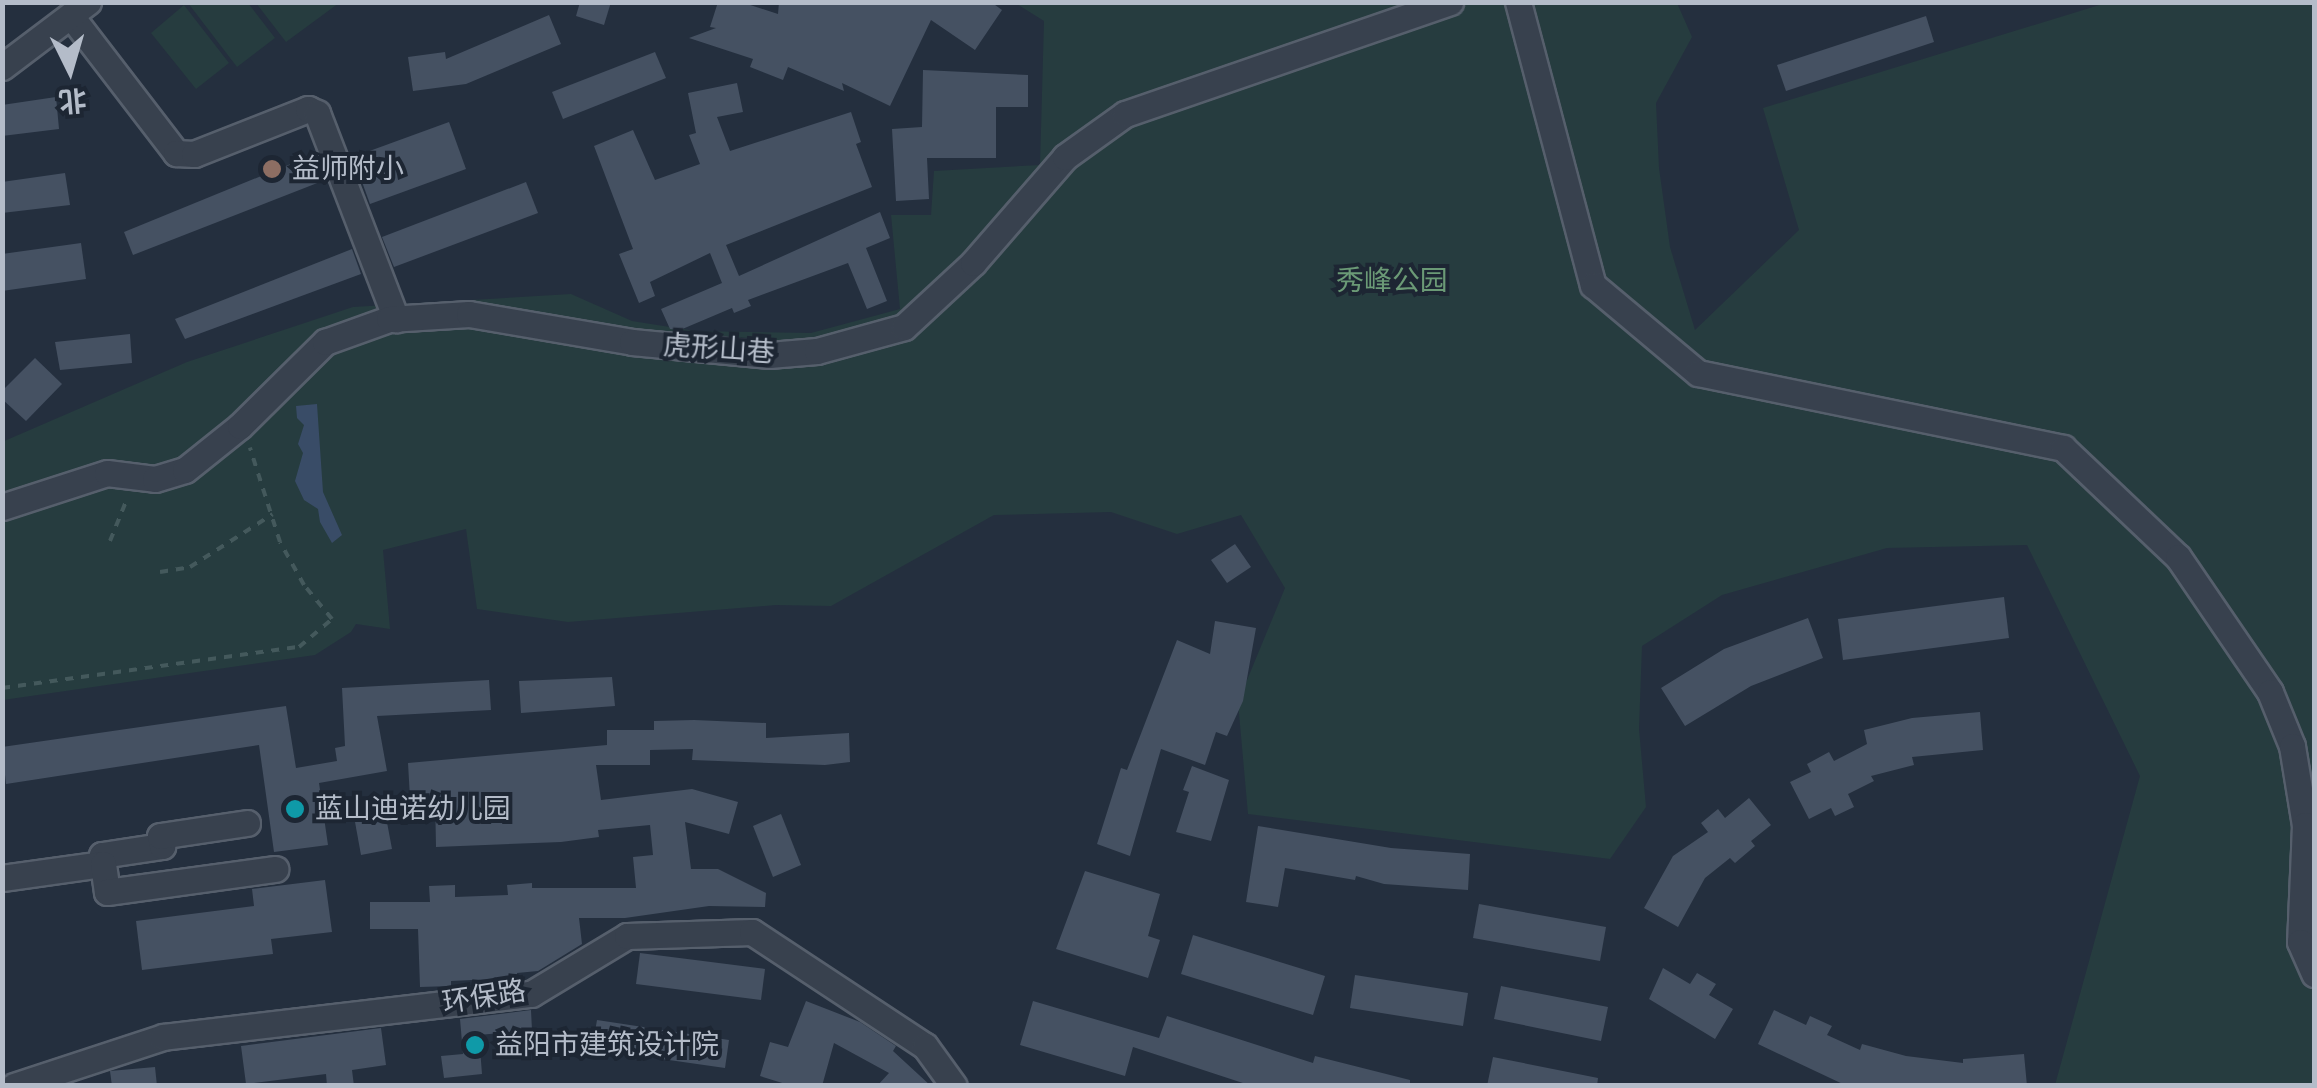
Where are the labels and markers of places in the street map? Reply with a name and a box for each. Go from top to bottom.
place label: 益师附小 [292,152,404,186]
marker: 益师附小 [261,158,283,180]
place label: 蓝山迪诺幼儿园 [315,792,511,826]
marker: 蓝山迪诺幼儿园 [284,798,306,820]
place label: 益阳市建筑设计院 [495,1028,719,1062]
marker: 益阳市建筑设计院 [464,1034,486,1056]

